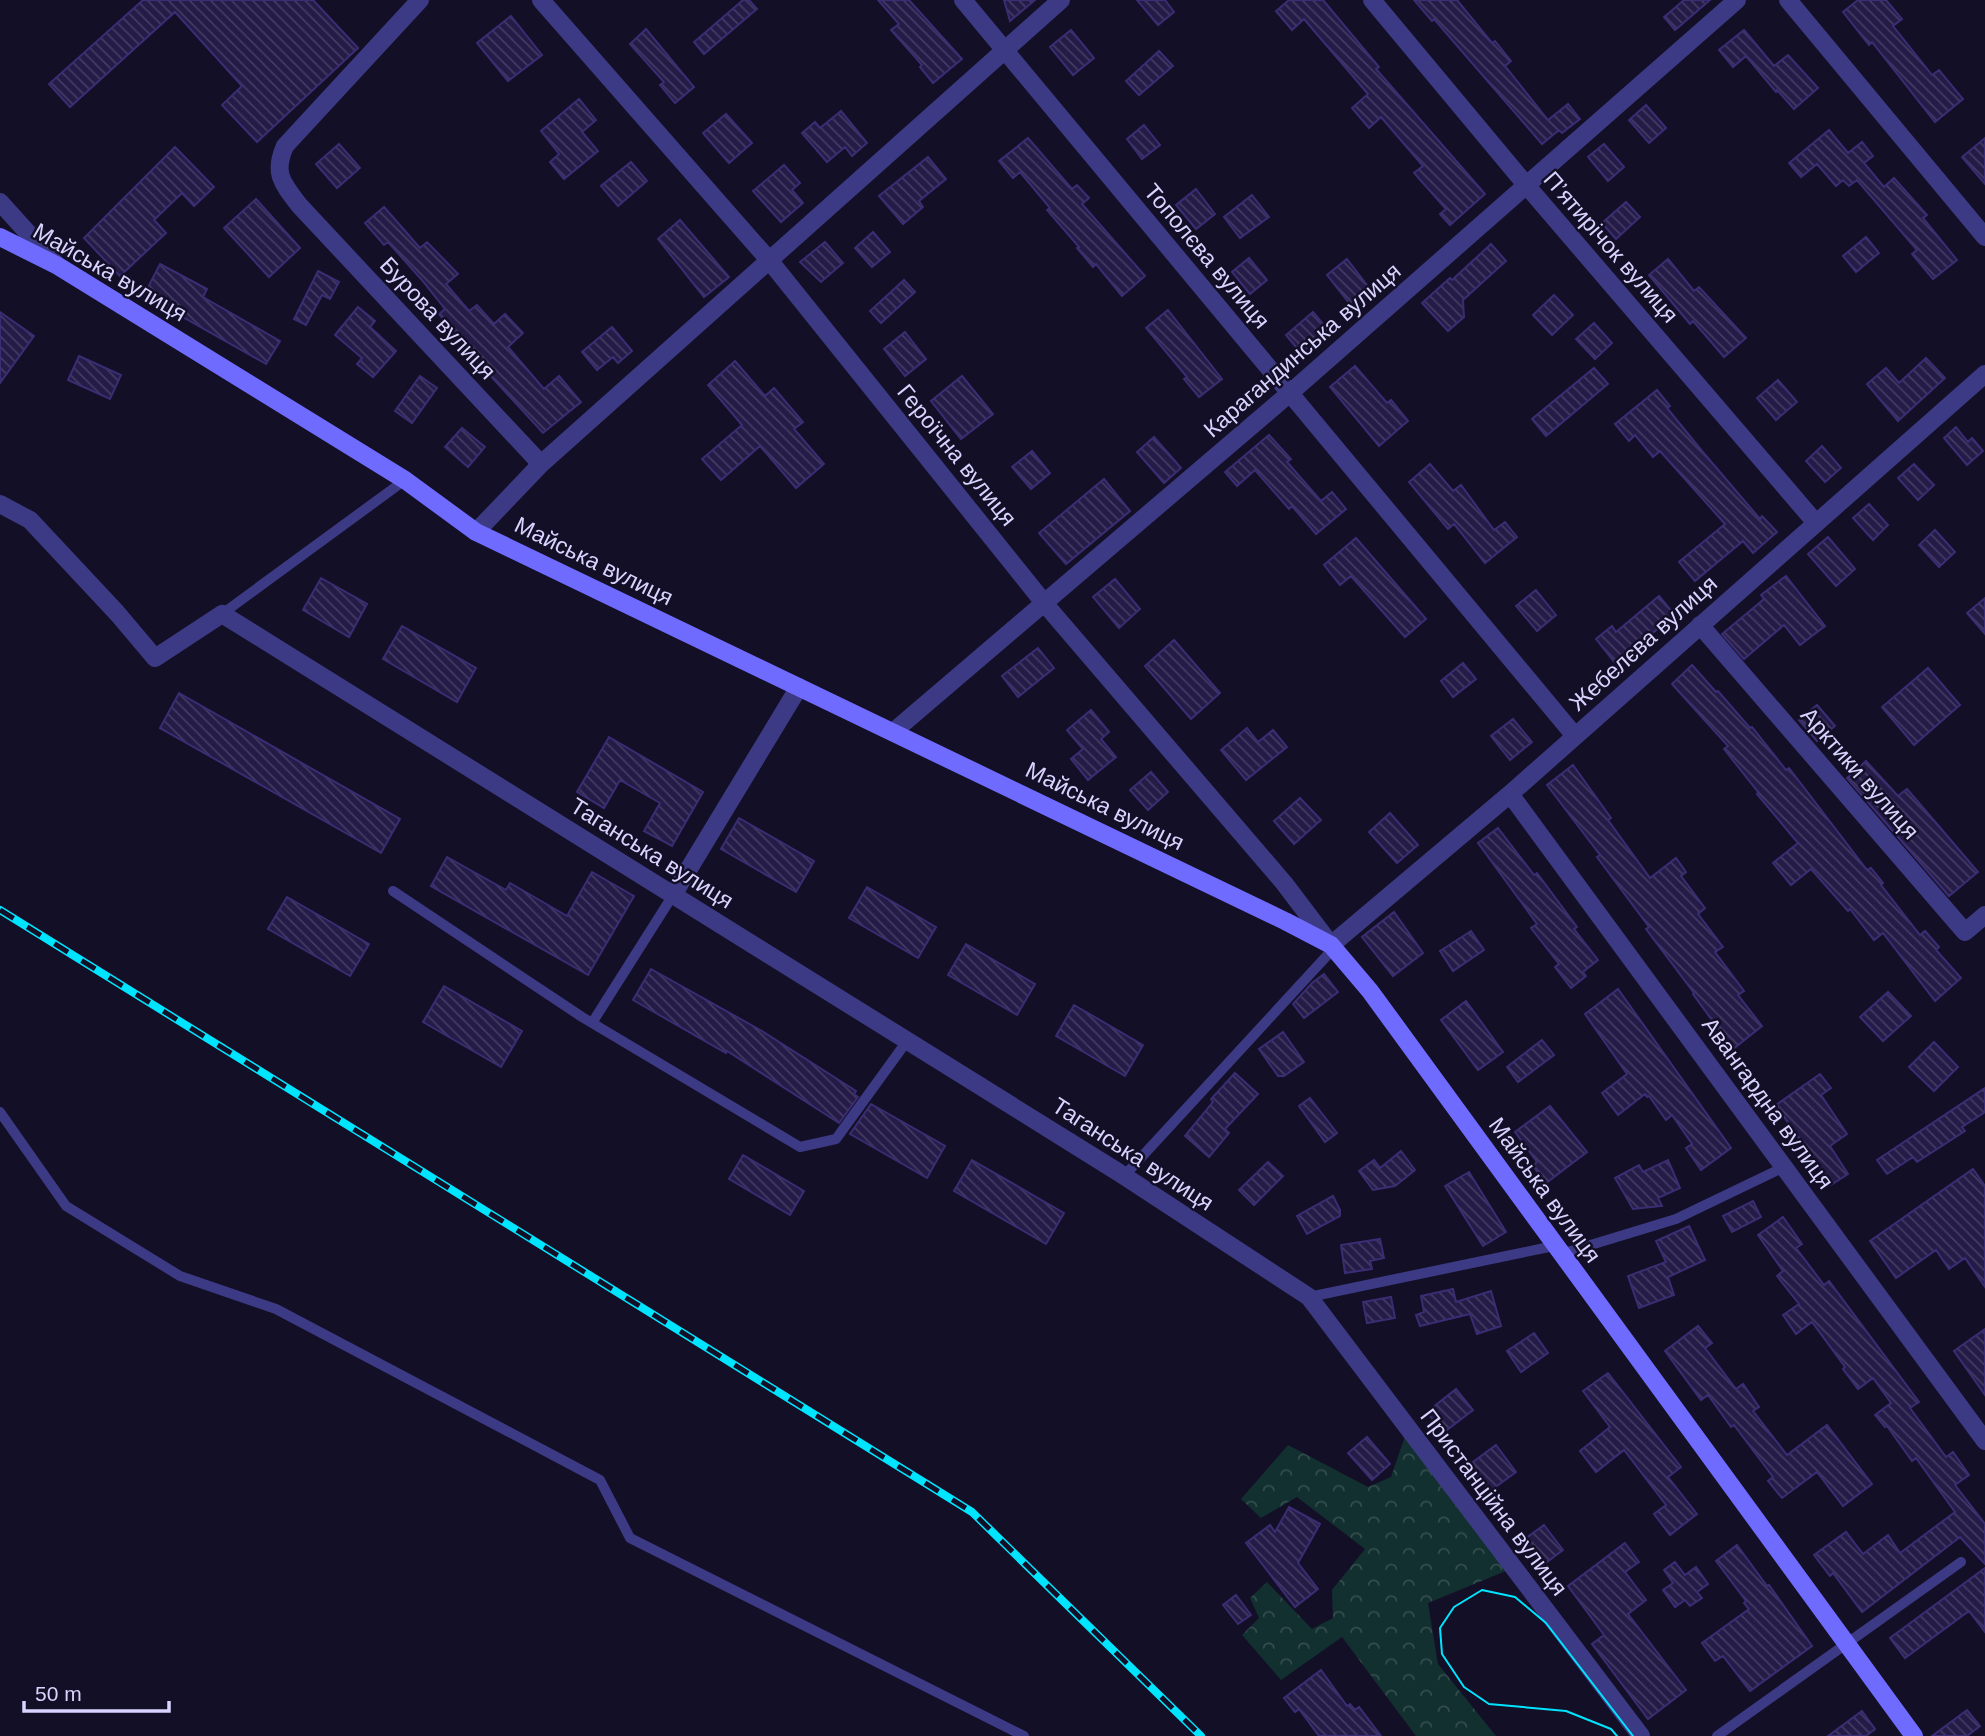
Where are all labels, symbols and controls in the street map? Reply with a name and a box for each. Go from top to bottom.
street label: П’ятирічок вулиця [1538,166,1684,328]
street label: Тополєва вулиця [1139,178,1275,334]
street label: Майська вулиця [29,218,191,326]
street label: Бурова вулиця [375,252,501,384]
street label: Карагандинська вулиця [1198,258,1406,442]
street label: Героїчна вулиця [892,379,1022,531]
street label: Майська вулиця [511,511,677,611]
street label: Жебелєва вулиця [1564,570,1722,716]
street label: Арктики вулиця [1796,702,1924,844]
street label: Майська вулиця [1022,756,1188,856]
street label: Таганська вулиця [566,792,738,914]
street label: Авангардна вулиця [1697,1012,1839,1194]
street label: Таганська вулиця [1047,1092,1219,1216]
street label: Майська вулиця [1484,1112,1606,1268]
street label: Пристанційна вулиця [1415,1404,1573,1600]
scale bar [24,1670,170,1714]
text: 50 m [35,1682,82,1705]

